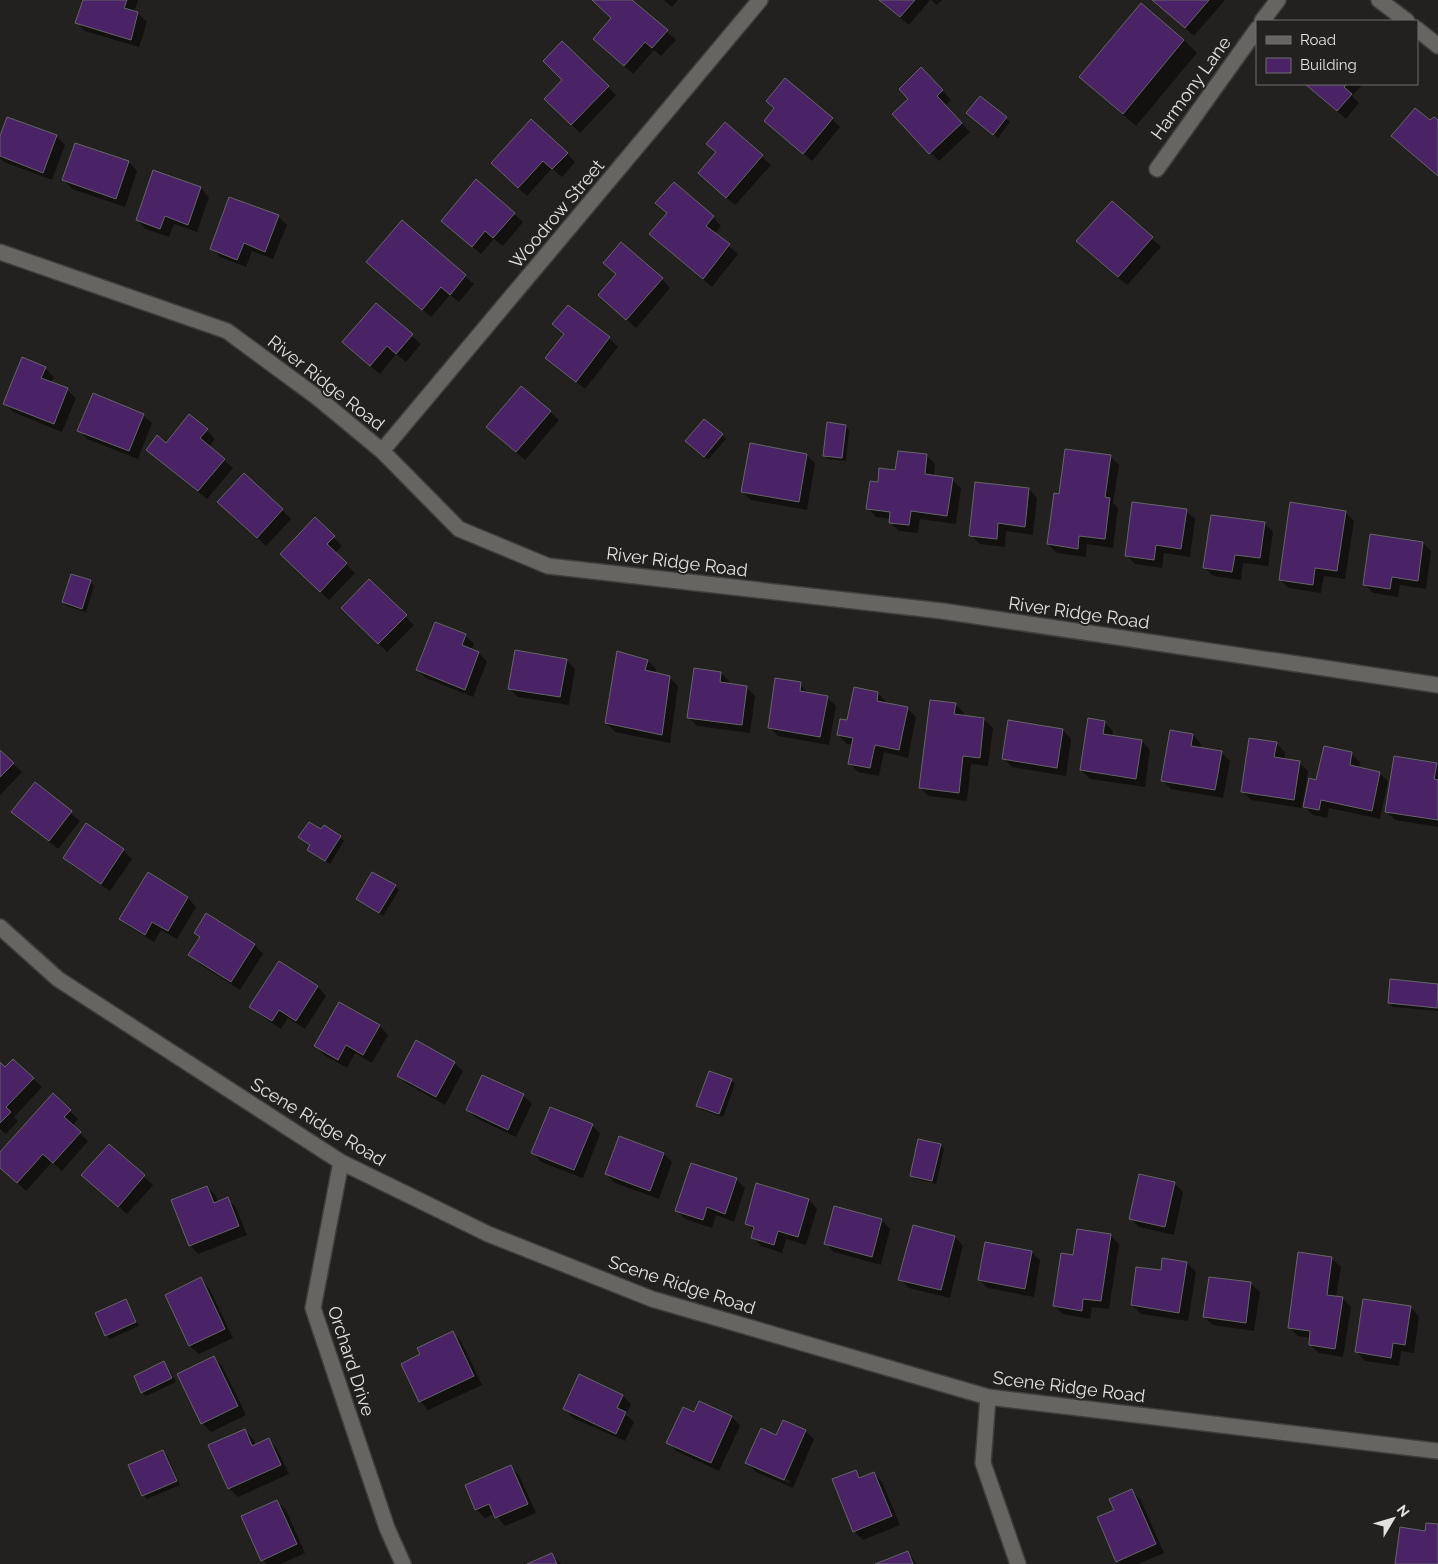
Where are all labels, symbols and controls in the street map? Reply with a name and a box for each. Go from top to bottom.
legend [1256,20,1418,85]
text: Road [1300,31,1336,49]
street label: Harmony Lane [1146,32,1235,143]
text: Building [1300,56,1357,74]
street label: Woodrow Street [505,155,608,272]
street label: River Ridge Road [264,331,389,435]
street label: River Ridge Road [605,542,749,581]
street label: River Ridge Road [1007,592,1151,633]
street label: Scene Ridge Road [247,1073,389,1170]
street label: Scene Ridge Road [606,1251,758,1318]
street label: Orchard Drive [324,1303,379,1419]
street label: Scene Ridge Road [992,1367,1146,1406]
north arrow [1368,1494,1418,1544]
text: N [1394,1502,1413,1520]

